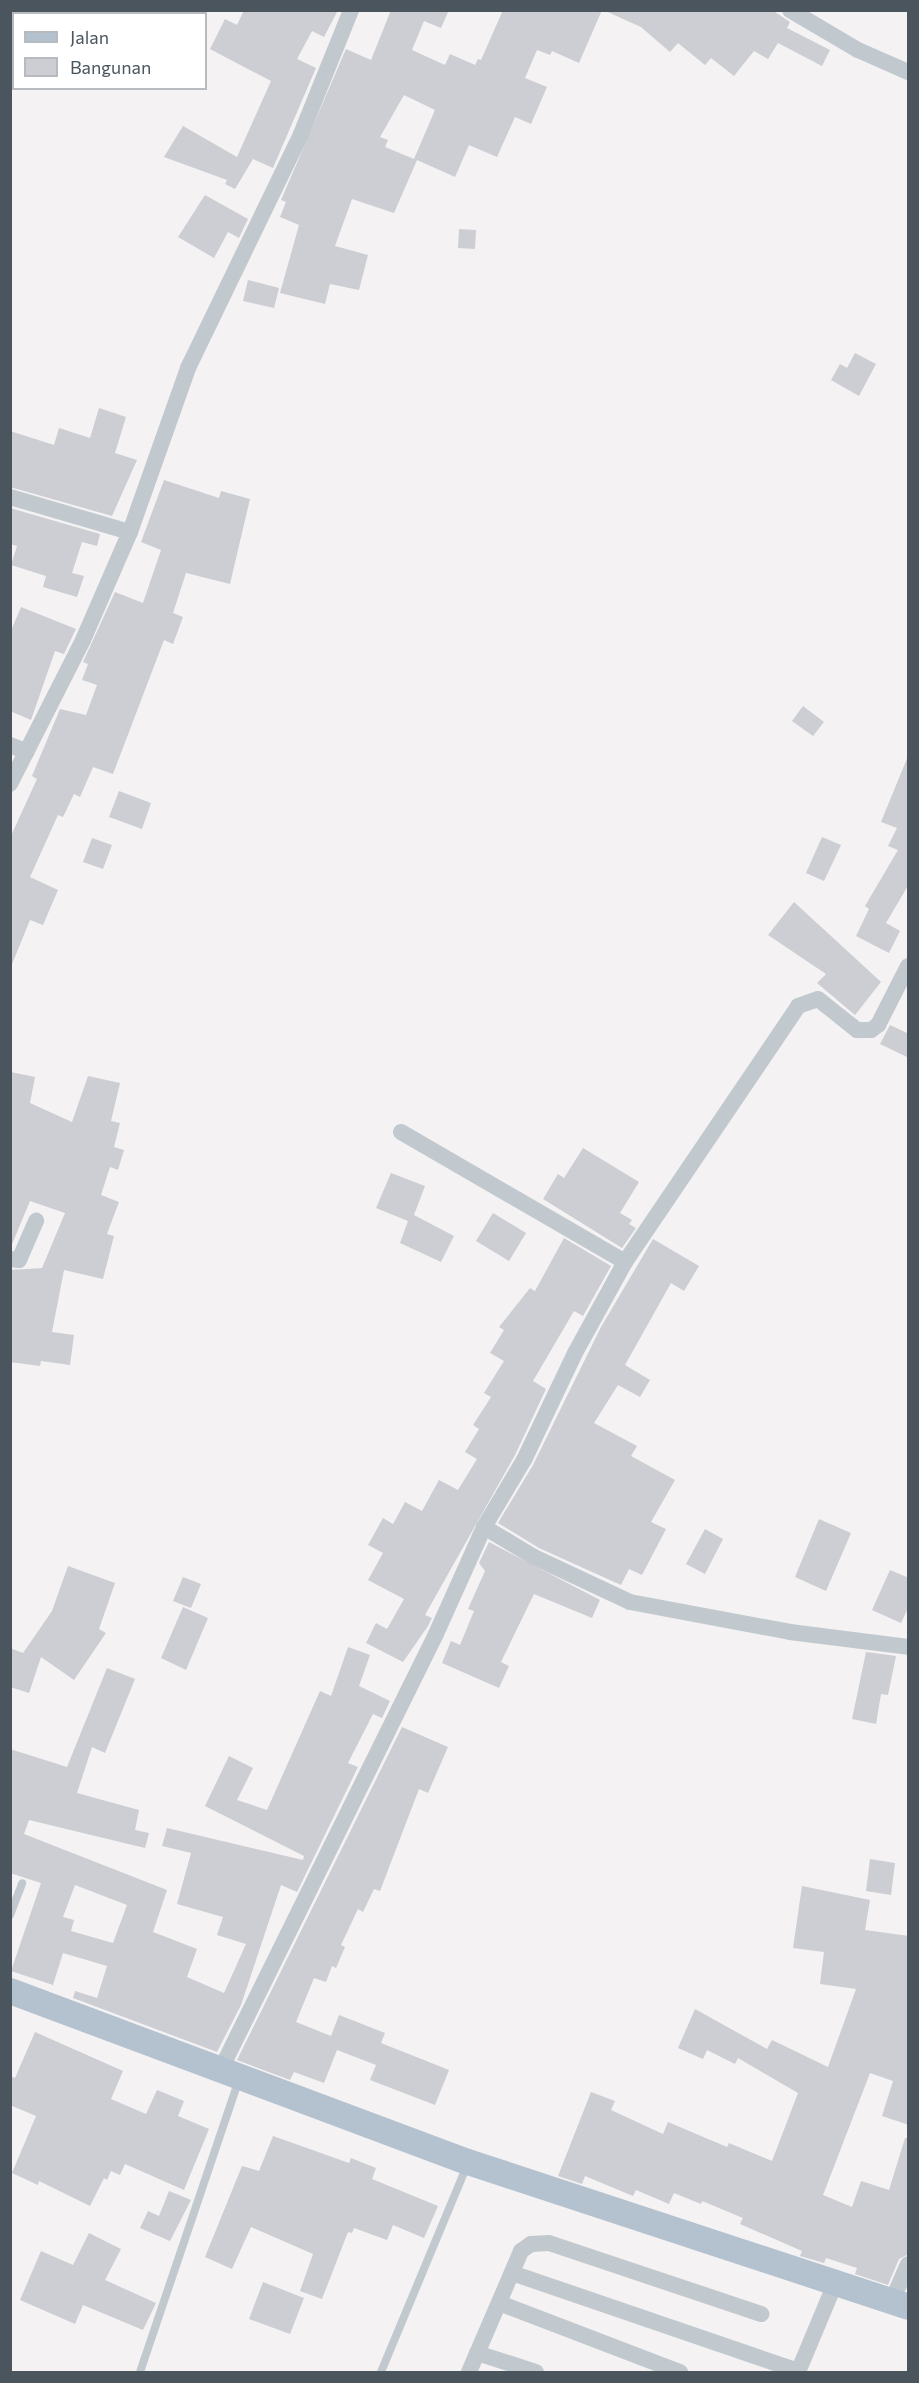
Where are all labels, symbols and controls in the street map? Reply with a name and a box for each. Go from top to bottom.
legend [12,12,207,90]
text: Jalan [70,26,109,48]
text: Bangunan [70,56,151,78]

